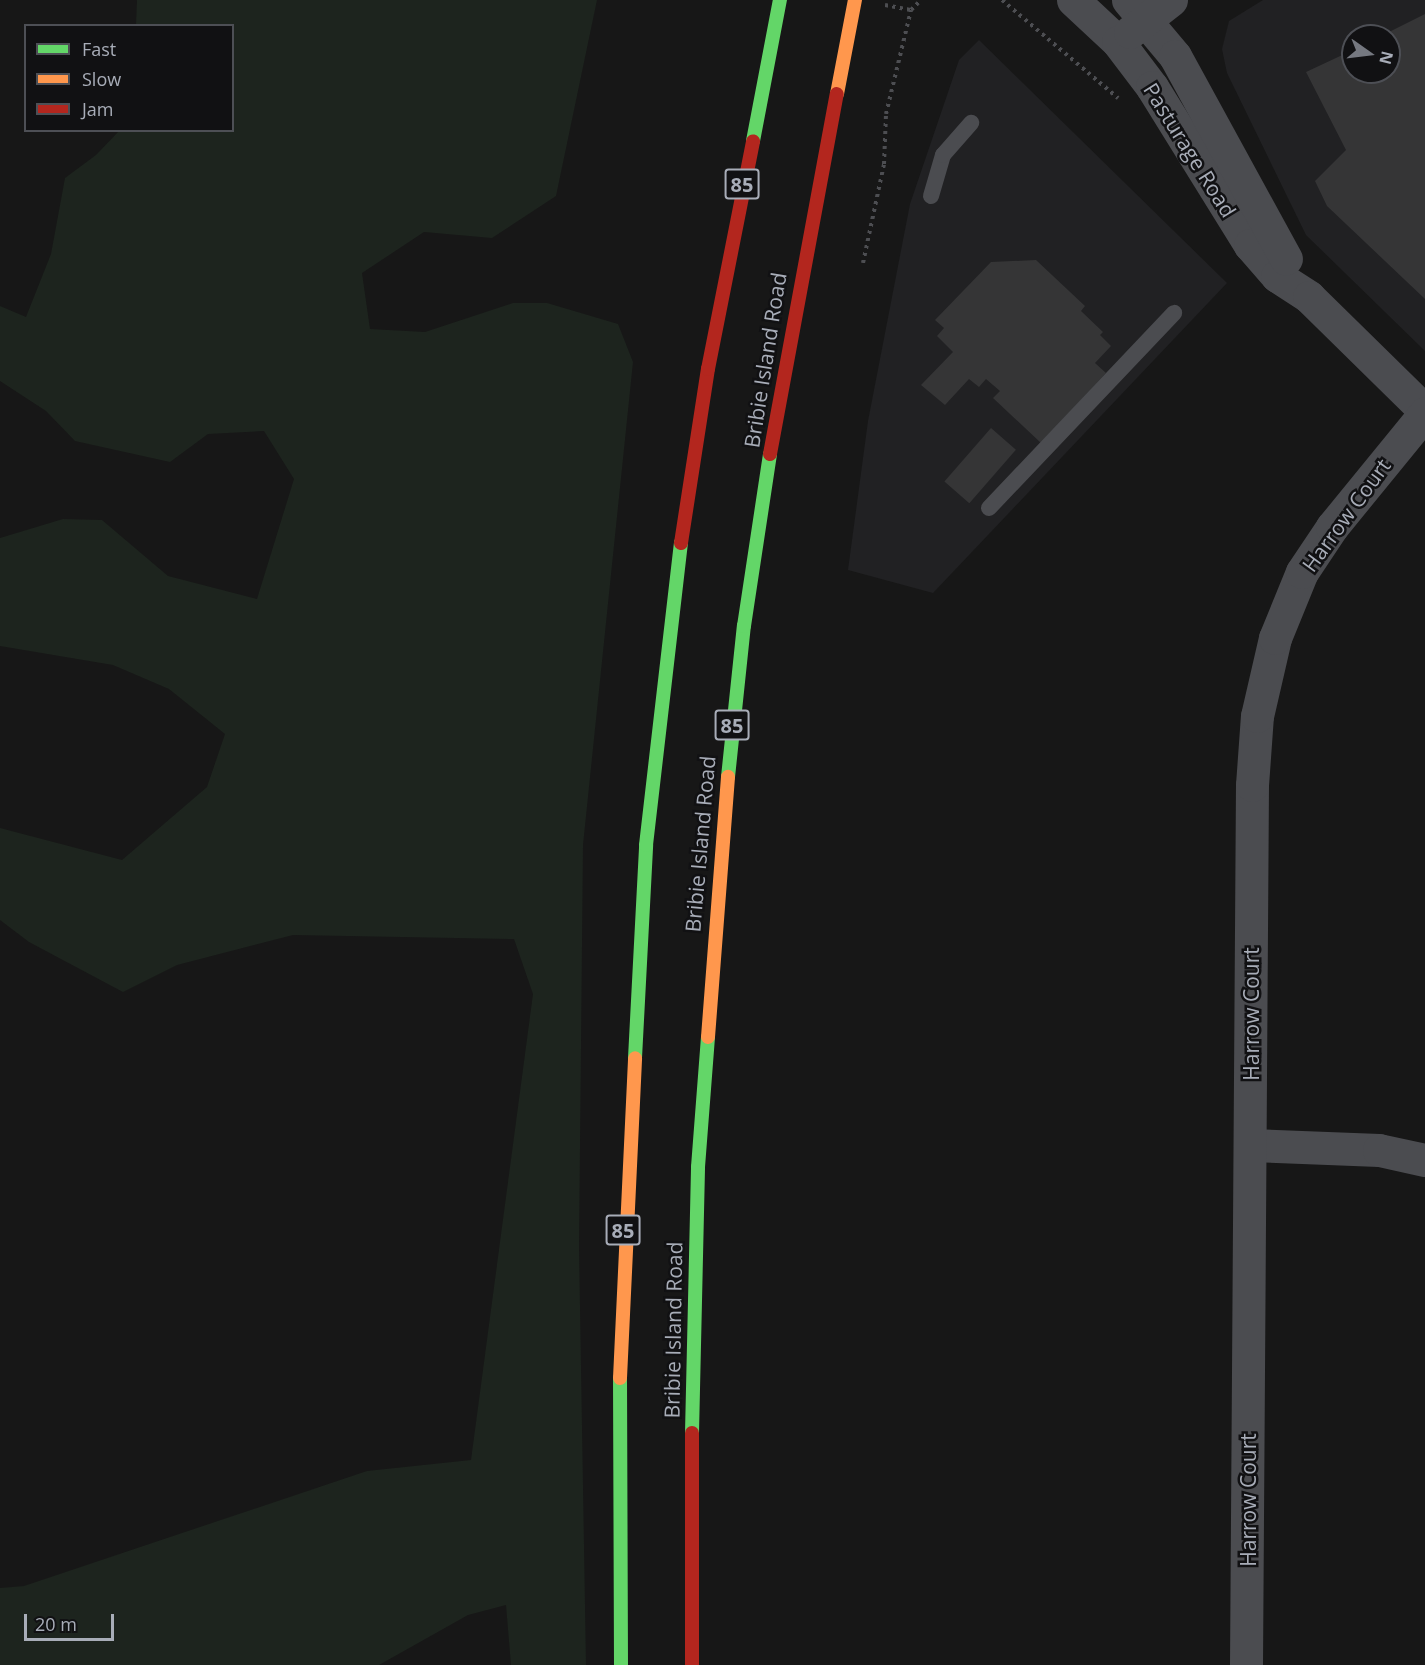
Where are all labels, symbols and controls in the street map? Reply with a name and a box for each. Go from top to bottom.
legend [24,24,234,132]
north arrow [1341,24,1401,84]
text: Fast [82,37,116,61]
text: N [1374,49,1399,67]
text: Slow [82,67,121,91]
street label: Pasturage Road [1139,78,1241,222]
text: Jam [82,97,114,121]
road number: 85 [724,167,760,201]
street label: Bribie Island Road [739,271,791,449]
street label: Harrow Court [1297,454,1395,576]
road number: 85 [714,708,750,742]
street label: Bribie Island Road [680,755,720,933]
street label: Harrow Court [1238,947,1264,1081]
road number: 85 [605,1213,641,1247]
street label: Bribie Island Road [659,1241,687,1419]
street label: Harrow Court [1235,1433,1261,1567]
scale bar [27,1602,117,1640]
text: 20 m [35,1612,77,1636]

